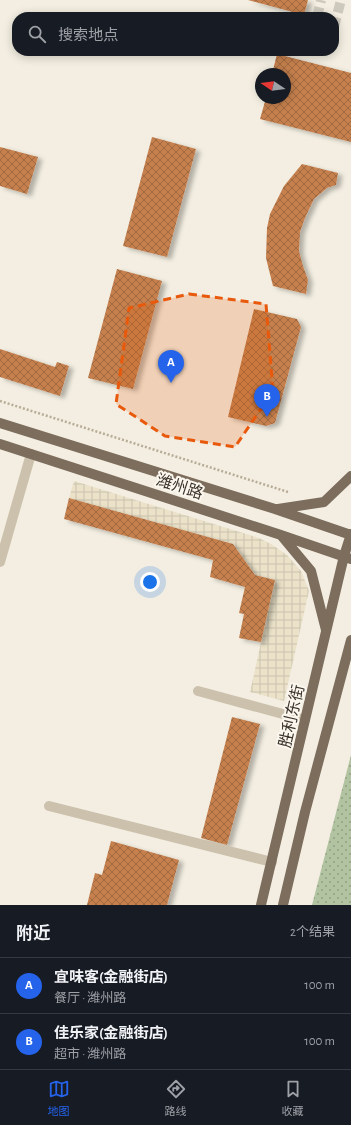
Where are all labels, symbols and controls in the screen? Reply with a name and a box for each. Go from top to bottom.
search box [12,12,339,56]
icon: search [26,23,48,45]
text: 搜索地点 [58,28,118,43]
north arrow [255,68,291,104]
pin: A [158,350,184,383]
pin: B [254,384,280,417]
street label: 潍州路 [154,471,205,502]
your location [140,572,160,592]
street label: 胜利东街 [276,683,307,749]
text: 附近 [16,925,50,942]
text: 2个结果 [290,926,335,939]
text: 宜味客(金融街店) [54,970,168,985]
text: A [25,979,33,992]
text: 100 m [304,979,335,992]
text: 餐厅 · 潍州路 [54,992,126,1005]
text: 佳乐家(金融街店) [54,1026,168,1041]
text: B [25,1035,33,1048]
text: 100 m [304,1035,335,1048]
text: 超市 · 潍州路 [54,1048,126,1061]
tab: 地图 [48,1078,70,1118]
tab: 路线 [165,1078,187,1118]
tab: 收藏 [282,1078,304,1118]

